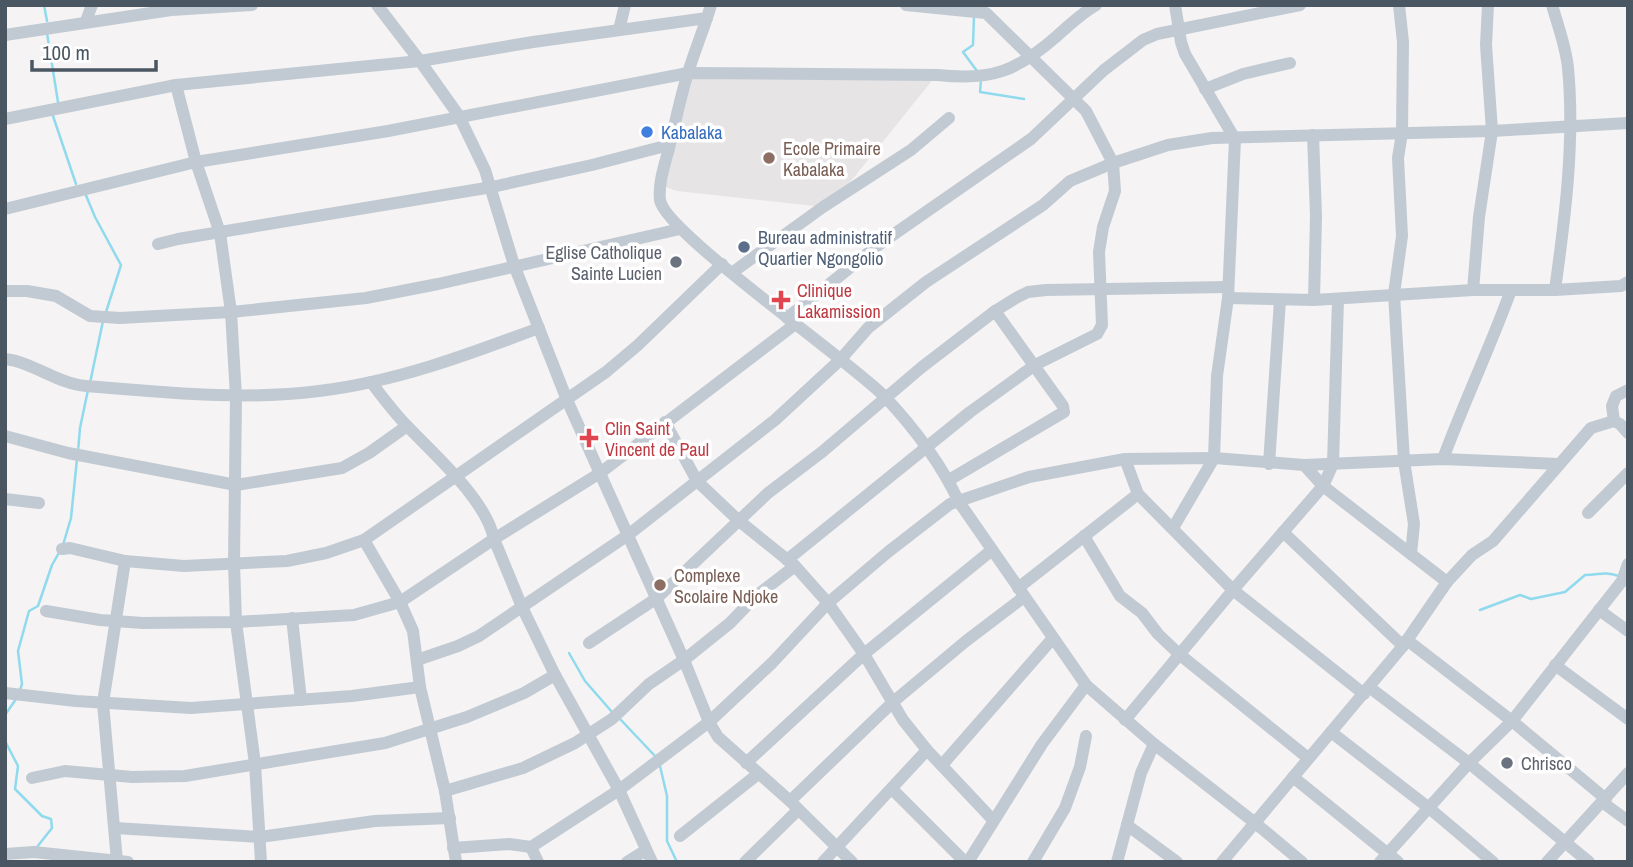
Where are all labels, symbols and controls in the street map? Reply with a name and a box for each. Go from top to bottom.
scale bar [32,28,156,72]
text: 100 m [42,38,90,67]
place label: Kabalaka [661,120,723,145]
marker: Kabalaka [639,124,655,140]
place label: Ecole Primaire Kabalaka [783,136,881,182]
marker: Ecole Primaire Kabalaka [761,150,777,166]
place label: Bureau administratif Quartier Ngongolio [758,225,893,271]
marker: Bureau administratif Quartier Ngongolio [736,239,752,255]
place label: Eglise Catholique Sainte Lucien [545,240,662,286]
marker: Eglise Catholique Sainte Lucien [668,254,684,270]
place label: Clinique Lakamission [797,278,881,324]
marker: Clinique Lakamission [771,290,791,310]
place label: Clin Saint Vincent de Paul [605,416,709,462]
marker: Clin Saint Vincent de Paul [579,428,599,448]
place label: Complexe Scolaire Ndjoke [674,563,778,609]
marker: Complexe Scolaire Ndjoke [652,577,668,593]
place label: Chrisco [1521,751,1572,776]
marker: Chrisco [1499,755,1515,771]

